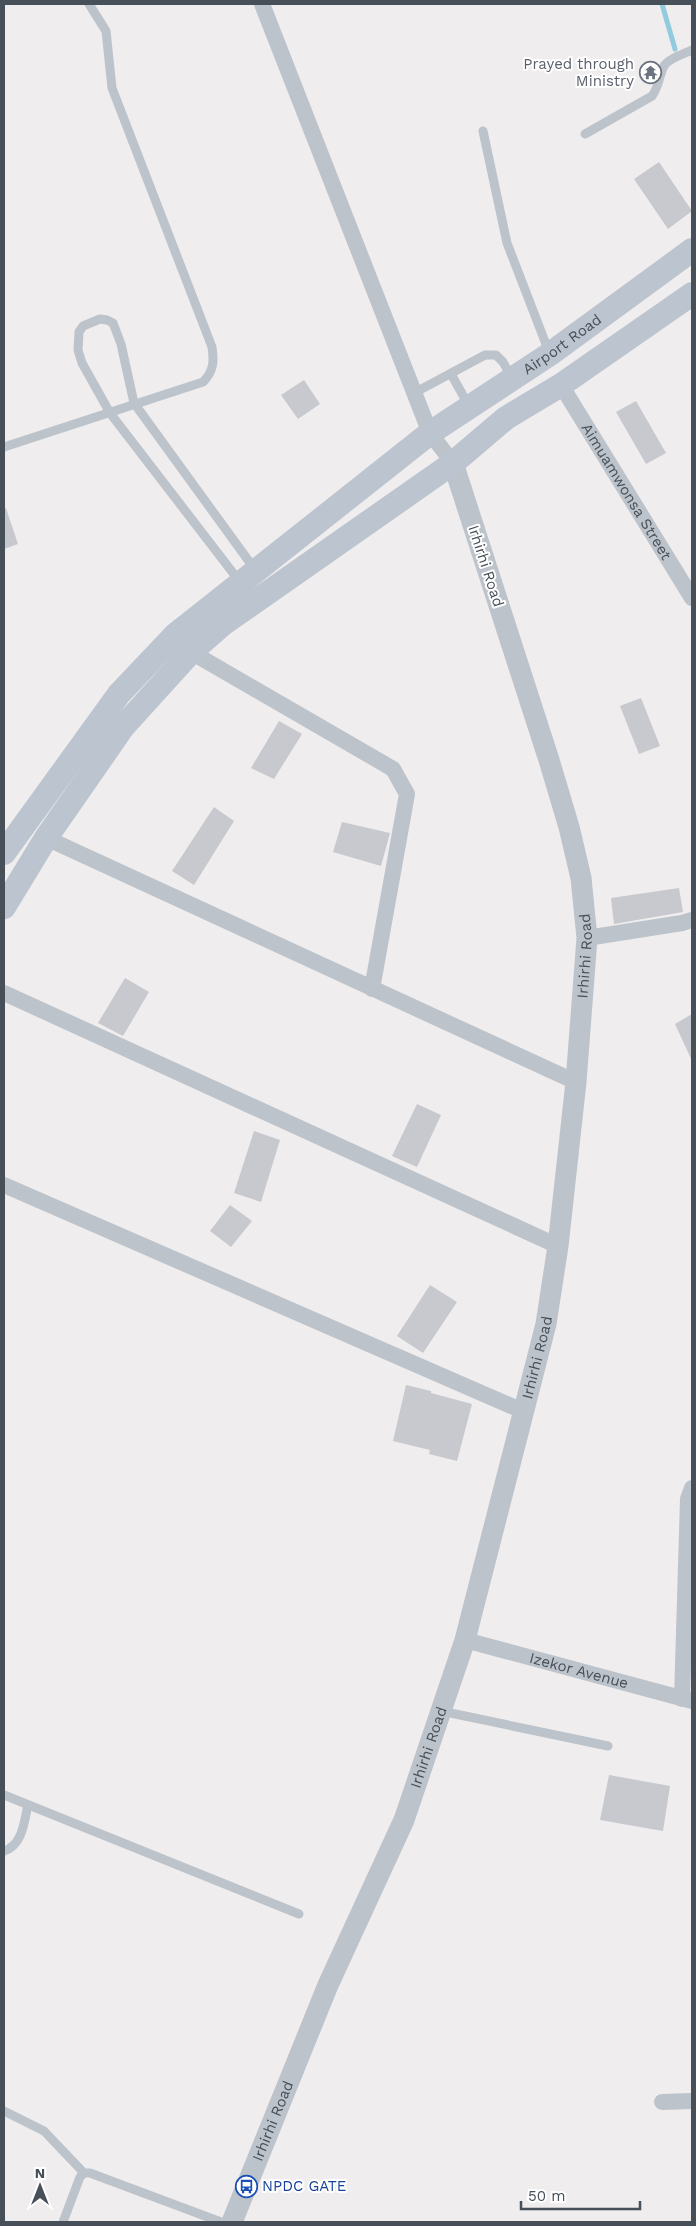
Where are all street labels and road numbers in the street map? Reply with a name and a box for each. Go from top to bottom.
street label: Airport Road [519,310,605,378]
street label: Aimuamwonsa Street [578,420,676,564]
street label: Irhirhi Road [464,523,508,609]
street label: Irhirhi Road [573,913,596,999]
street label: Irhirhi Road [518,1315,556,1401]
street label: Izekor Avenue [528,1649,630,1692]
street label: Irhirhi Road [406,1704,451,1791]
street label: Irhirhi Road [249,2078,297,2164]

